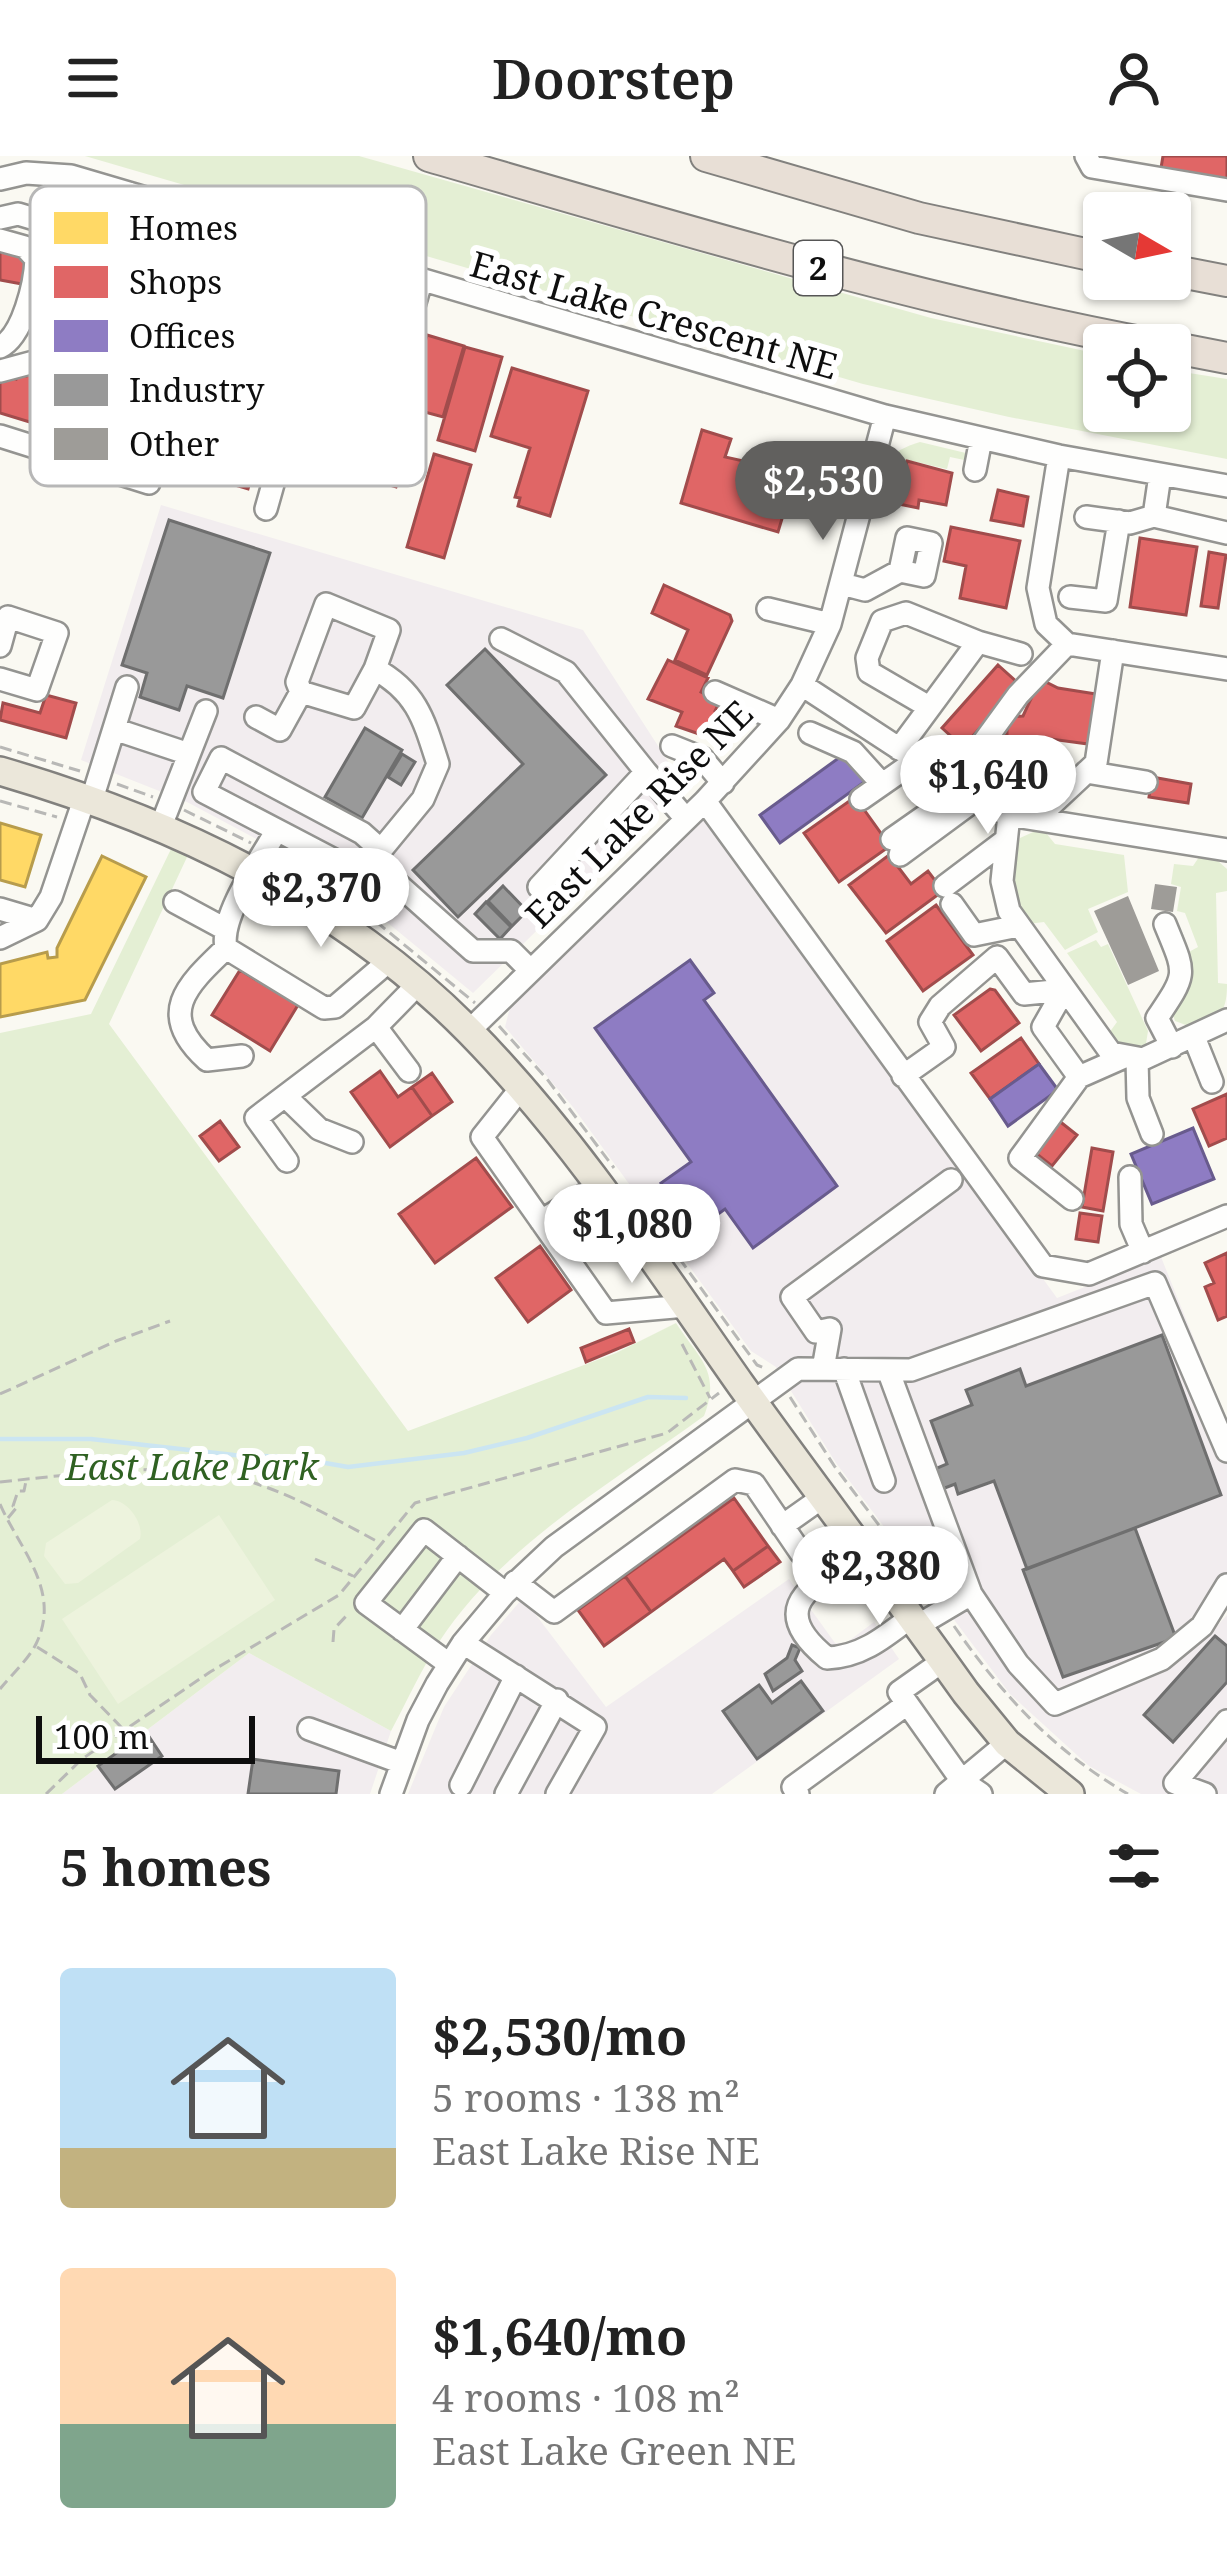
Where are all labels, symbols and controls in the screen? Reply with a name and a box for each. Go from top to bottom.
text: Doorstep [492,41,735,115]
icon: menu [60,45,126,111]
icon: person [1101,45,1167,111]
legend [30,186,426,486]
north arrow [1083,192,1191,300]
map controls [1083,192,1191,432]
text: Homes [129,205,238,250]
street label: East Lake Crescent NE [465,239,843,390]
road number: 2 [794,241,842,295]
text: Shops [129,259,222,304]
text: Offices [129,313,235,358]
button: locate [1083,324,1191,432]
text: Industry [129,367,265,412]
text: Other [129,421,220,466]
pin: $2,530 [725,441,921,543]
text: $2,530 [762,453,884,506]
street label: East Lake Rise NE [514,689,763,938]
pin: $1,640 [890,735,1086,837]
text: $1,640 [927,747,1049,800]
pin: $2,370 [223,848,419,950]
text: $2,370 [260,860,382,913]
pin: $1,080 [534,1184,730,1286]
text: $1,080 [571,1196,693,1249]
park label: East Lake Park [64,1442,320,1491]
pin: $2,380 [782,1526,978,1628]
text: $2,380 [819,1538,941,1591]
scale bar [36,1710,255,1763]
text: 100 m [54,1714,149,1759]
text: 5 homes [60,1831,271,1901]
icon: filters [1101,1833,1167,1899]
text: $2,530/mo [432,2000,687,2070]
icon: home [156,2016,300,2160]
text: 5 rooms · 138 m² [432,2070,740,2123]
text: East Lake Rise NE [432,2123,760,2176]
text: $1,640/mo [432,2300,687,2370]
icon: home [156,2316,300,2460]
text: 4 rooms · 108 m² [432,2370,740,2423]
text: East Lake Green NE [432,2423,796,2476]

